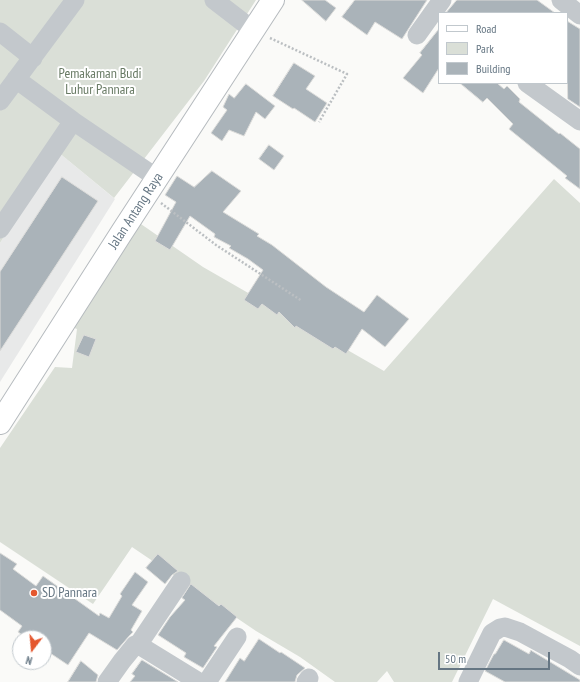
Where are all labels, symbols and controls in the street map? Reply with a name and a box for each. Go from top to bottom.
legend [438,12,568,84]
text: Road [476,21,496,36]
text: Park [476,41,494,56]
text: Building [476,61,511,76]
park label: Pemakaman Budi Luhur Pannara [58,66,142,98]
street label: Jalan Antang Raya [105,170,167,252]
place label: SD Pannara [42,585,97,601]
marker: SD Pannara [29,588,39,598]
north arrow [12,630,52,670]
scale bar [440,644,552,670]
text: 50 m [445,651,466,666]
text: N [24,653,34,668]

